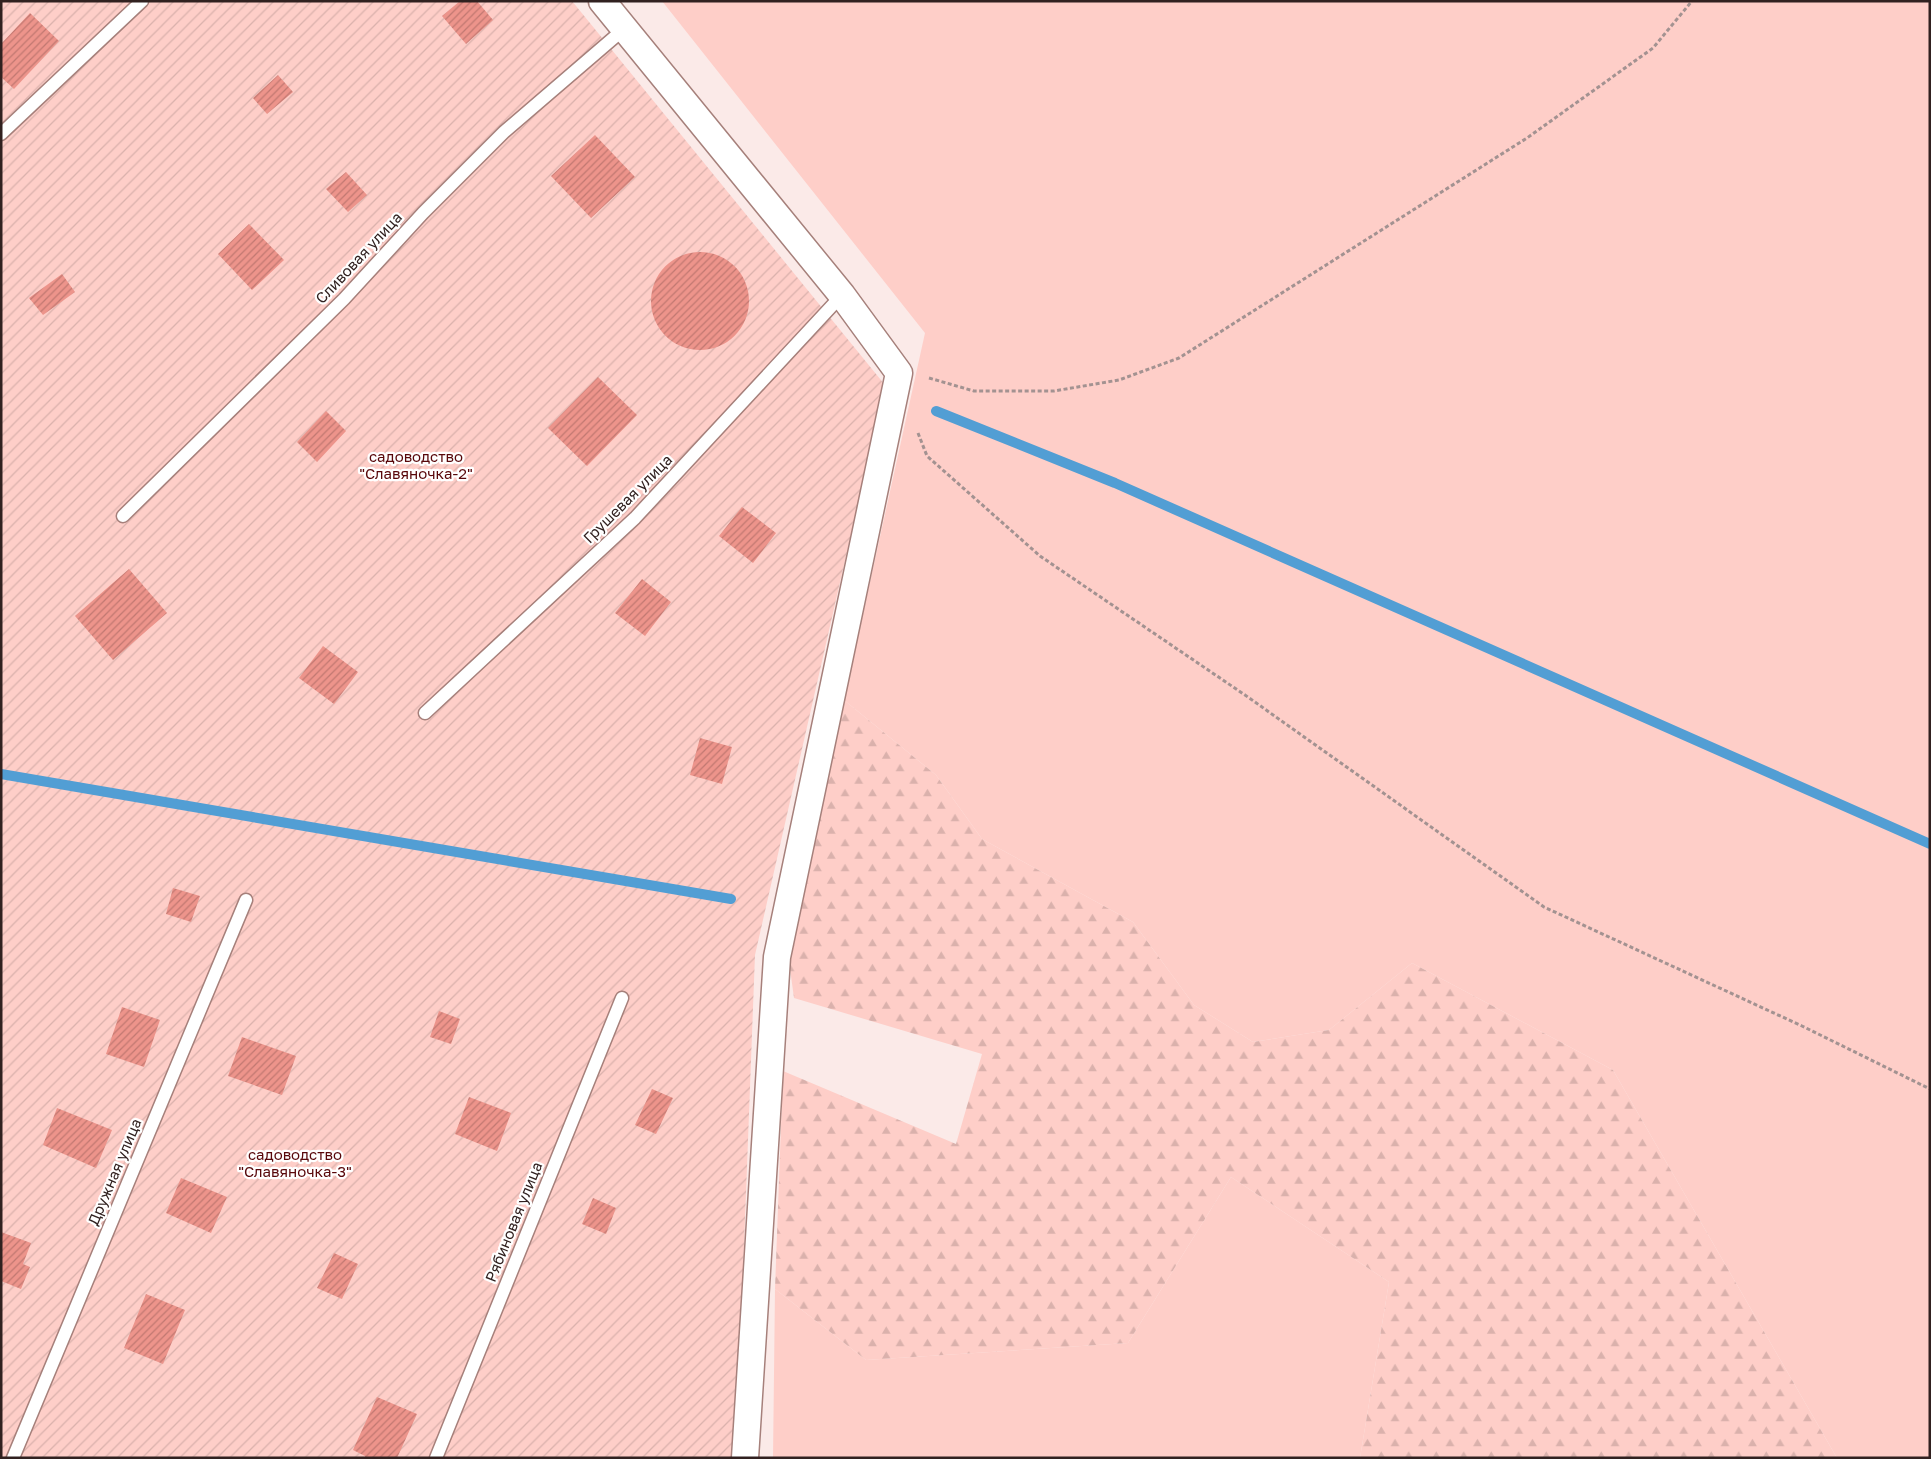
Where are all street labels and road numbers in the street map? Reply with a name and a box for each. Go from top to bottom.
street label: Сливовая улица [311,208,405,307]
street label: Грушевая улица [579,450,675,546]
street label: Дружная улица [83,1115,145,1228]
street label: Рябиновая улица [481,1159,545,1284]

